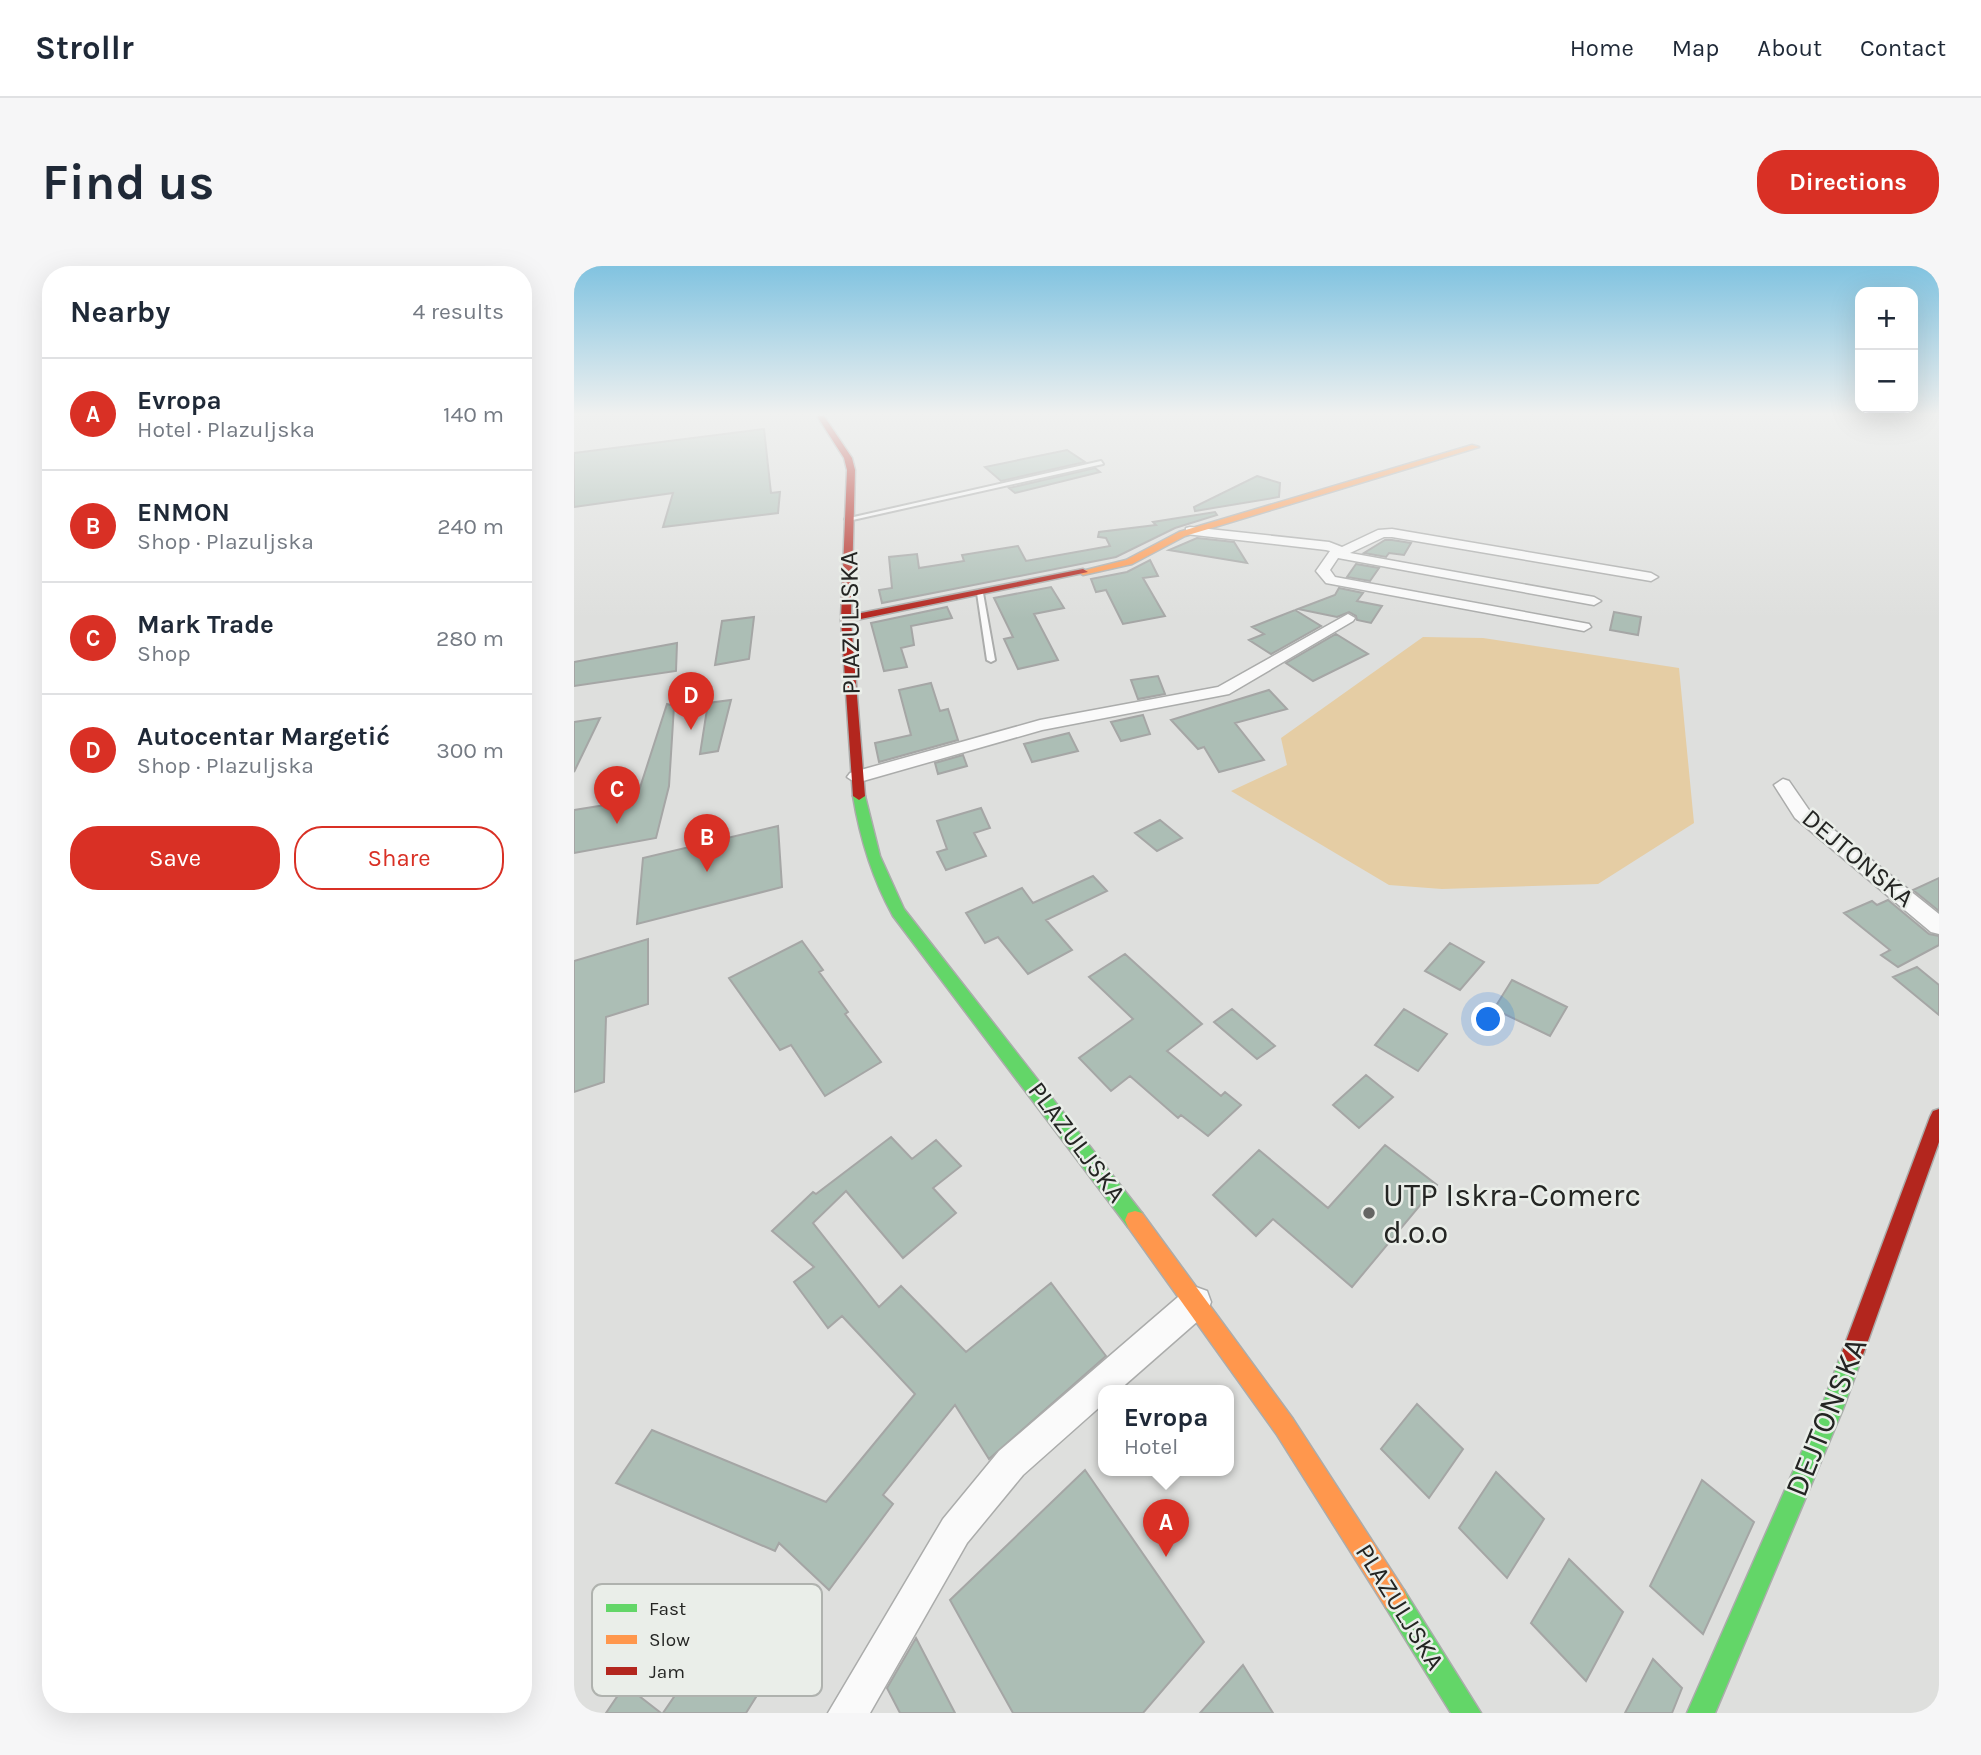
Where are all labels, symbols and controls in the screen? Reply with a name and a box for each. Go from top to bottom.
text: Strollr [35,29,134,67]
text: Home [1570,34,1634,62]
text: Map [1672,34,1719,62]
text: About [1757,34,1822,62]
text: Contact [1860,34,1946,62]
button: Directions [1757,150,1939,214]
text: Find us [42,154,214,211]
map controls [1855,287,1918,413]
button: + [1855,287,1918,350]
text: Nearby [70,294,170,330]
text: 4 results [412,298,504,325]
button: − [1855,350,1918,413]
text: Evropa [137,385,222,416]
text: A [86,401,100,428]
text: 140 m [443,401,504,428]
text: Hotel · Plazuljska [137,416,315,443]
text: ENMON [137,497,230,528]
text: B [86,513,100,540]
text: 240 m [437,513,504,540]
text: Shop · Plazuljska [137,528,314,555]
street label: PLAZULJSKA [833,551,867,695]
text: Mark Trade [137,609,274,640]
text: C [86,625,100,652]
text: 280 m [436,625,504,652]
text: Shop [137,640,191,667]
pin: D [668,672,714,730]
text: Autocentar Margetić [137,721,390,752]
text: D [85,737,101,764]
text: 300 m [436,737,504,764]
text: Shop · Plazuljska [137,752,314,779]
pin: C [594,766,640,824]
street label: DEJTONSKA [1796,802,1920,914]
pin: B [684,814,730,872]
button: Save [70,826,280,890]
button: Share [294,826,504,890]
your location [1471,1002,1505,1036]
street label: PLAZULJSKA [1021,1075,1133,1209]
place label: UTP Iskra-Comerc d.o.o [1383,1177,1641,1251]
marker: UTP Iskra-Comerc d.o.o [1361,1205,1377,1221]
street label: DEJTONSKA [1777,1332,1875,1502]
popup [1098,1385,1234,1476]
text: Evropa [1124,1402,1208,1433]
text: Hotel [1124,1433,1178,1460]
pin: A [1143,1499,1189,1557]
street label: PLAZULJSKA [1349,1538,1451,1676]
legend [592,1584,822,1696]
text: Fast [649,1598,686,1620]
text: Slow [649,1629,690,1651]
text: Jam [649,1661,685,1683]

